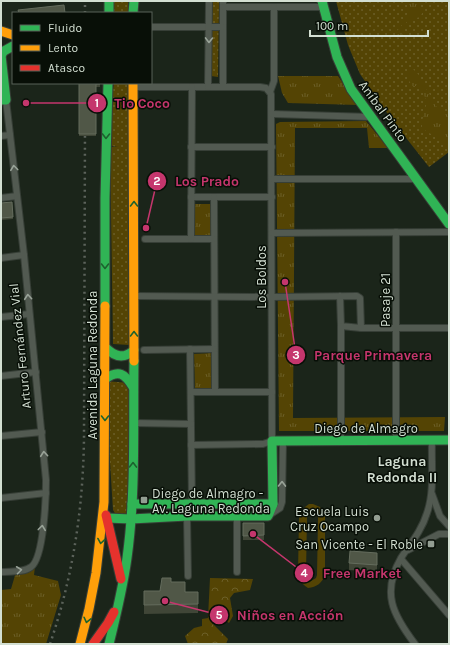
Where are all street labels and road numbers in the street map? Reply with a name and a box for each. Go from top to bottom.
street label: Aníbal Pinto [356,78,410,144]
street label: Los Boldos [254,245,269,309]
street label: Pasaje 21 [378,273,393,327]
street label: Arturo Fernández Vial [6,283,34,409]
street label: Avenida Laguna Redonda [85,291,100,439]
street label: Diego de Almagro [314,421,418,436]

